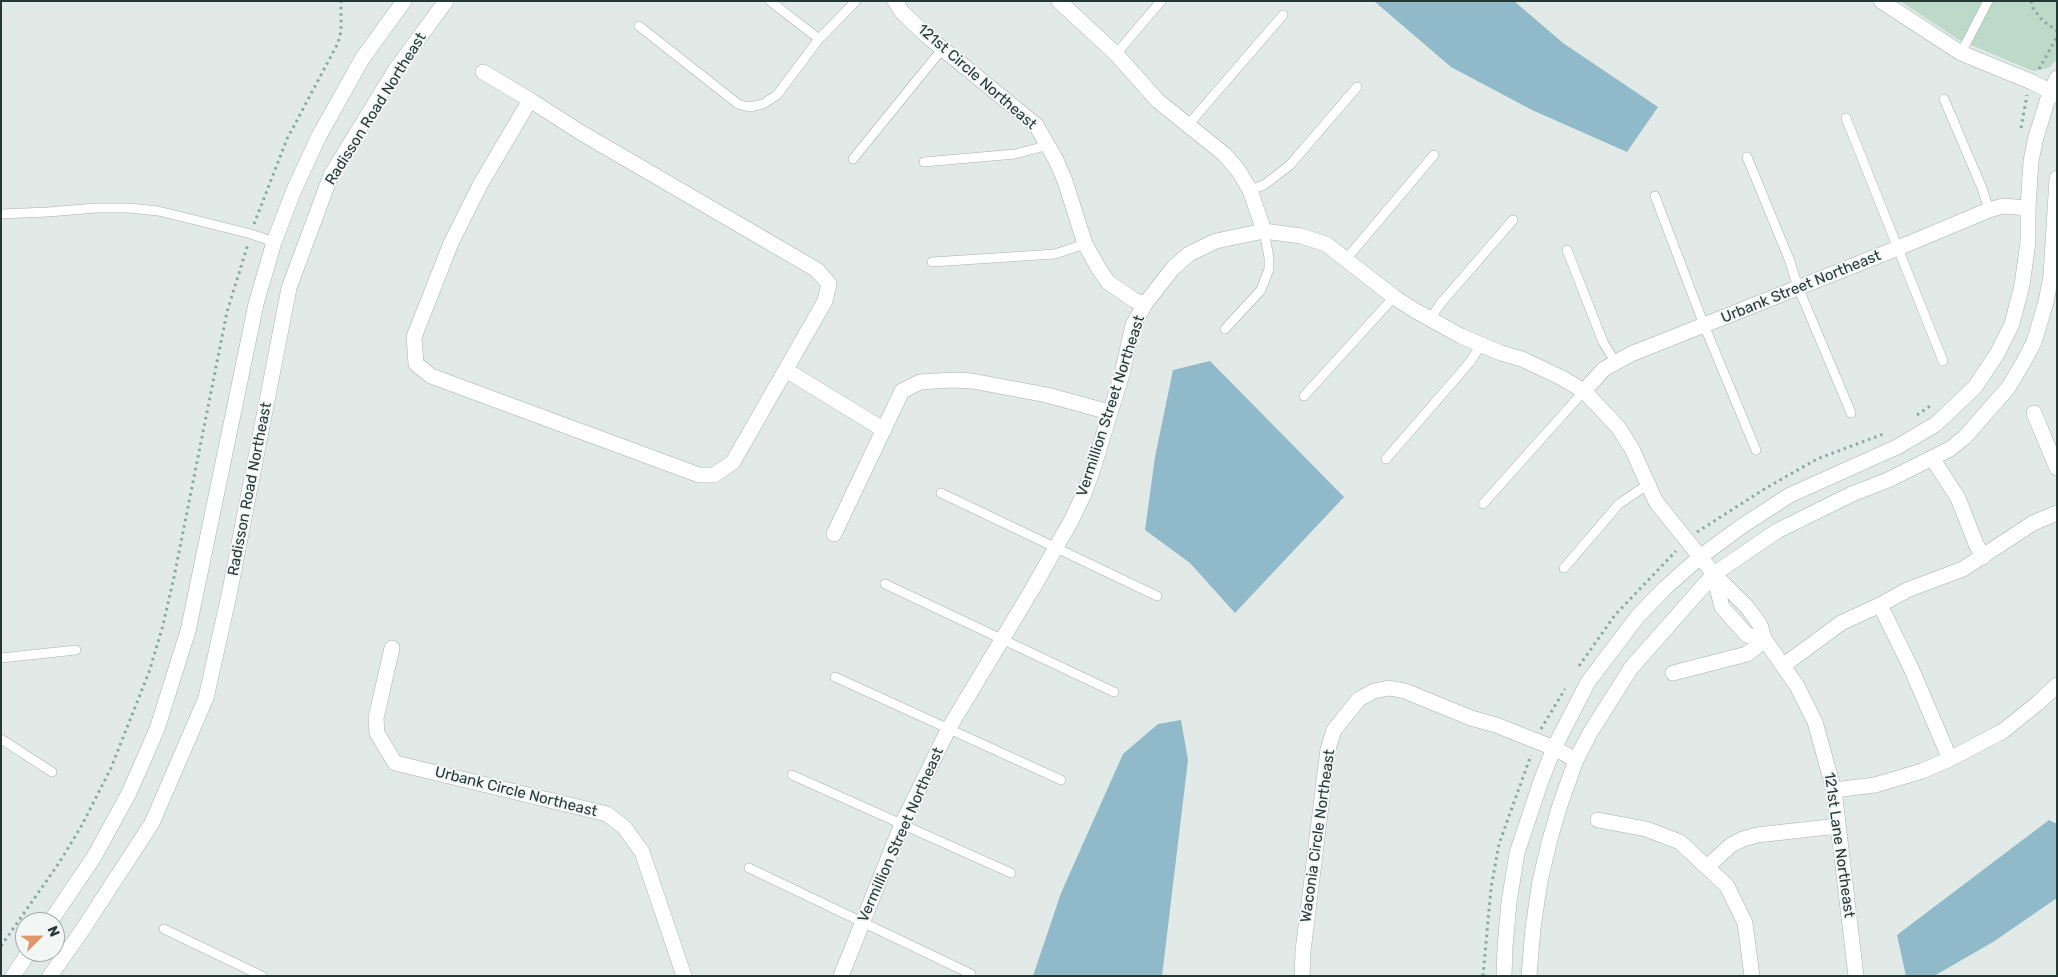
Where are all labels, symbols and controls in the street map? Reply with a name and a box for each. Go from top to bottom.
street label: 121st Circle Northeast [914,20,1040,134]
street label: Radisson Road Northeast [322,29,430,189]
street label: Urbank Street Northeast [1718,247,1884,327]
street label: Vermillion Street Northeast [1073,313,1149,499]
street label: Radisson Road Northeast [224,401,276,577]
street label: Vermillion Street Northeast [854,745,948,925]
street label: Waconia Circle Northeast [1297,748,1339,924]
street label: Urbank Circle Northeast [433,763,599,821]
street label: 121st Lane Northeast [1820,771,1858,919]
north arrow [15,912,65,962]
text: N [44,923,63,939]

